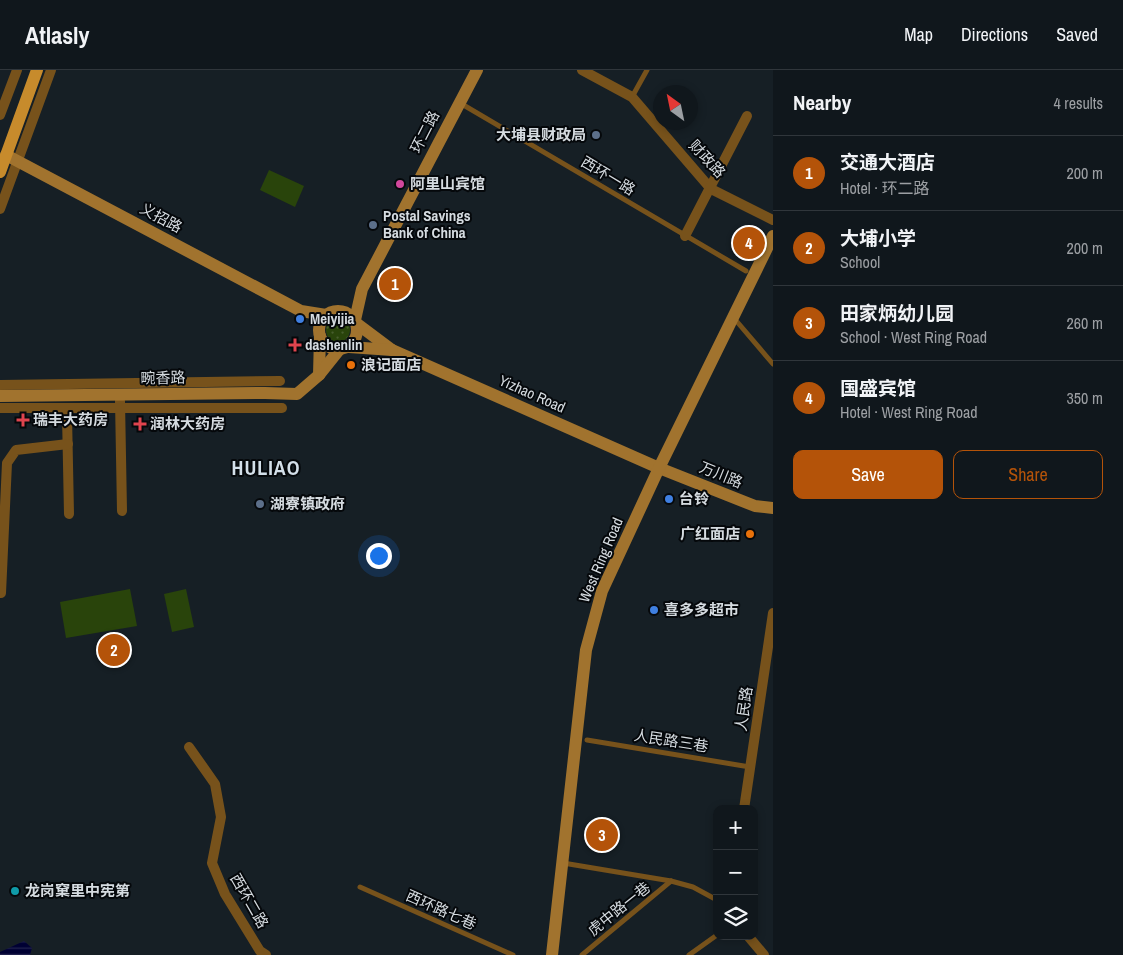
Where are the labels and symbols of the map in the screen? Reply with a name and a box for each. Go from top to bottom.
north arrow [653,85,698,130]
street label: 环二路 [405,107,444,157]
place label: 大埔县财政局 [496,124,586,145]
marker: 大埔县财政局 [590,129,602,141]
street label: 财政路 [684,135,730,182]
street label: 西环一路 [577,151,639,200]
place label: 阿里山宾馆 [410,173,485,194]
marker: 阿里山宾馆 [394,178,406,190]
street label: 义招路 [136,198,186,237]
place label: Postal Savings Bank of China [383,205,471,243]
marker: Postal Savings Bank of China [367,219,379,231]
pin: 4 [733,224,765,262]
pin: 1 [379,265,411,303]
place label: Meiyijia [310,308,355,329]
marker: Meiyijia [294,313,306,325]
place label: dashenlin [305,334,362,355]
marker: dashenlin [289,339,301,351]
place label: 浪记面店 [361,354,421,375]
marker: 浪记面店 [345,359,357,371]
street label: 畹香路 [140,367,186,388]
street label: Yizhao Road [496,370,569,418]
place label: 瑞丰大药房 [33,409,108,430]
place label: 润林大药房 [150,413,225,434]
marker: 瑞丰大药房 [17,414,29,426]
marker: 润林大药房 [134,418,146,430]
district label: HULIAO [232,454,300,481]
street label: 万川路 [696,456,746,493]
place label: 台铃 [679,488,709,509]
place label: 湖寮镇政府 [270,493,345,514]
marker: 台铃 [663,493,675,505]
marker: 湖寮镇政府 [254,498,266,510]
street label: West Ring Road [573,514,628,605]
place label: 广红面店 [680,523,740,544]
marker: 广红面店 [744,528,756,540]
your location [366,543,392,569]
place label: 喜多多超市 [664,599,739,620]
marker: 喜多多超市 [648,604,660,616]
pin: 2 [98,631,130,669]
street label: 人民路 [730,685,757,733]
street label: 人民路三巷 [632,724,710,757]
pin: 3 [586,816,618,854]
street label: 西环二路 [225,870,274,932]
street label: 虎中路一巷 [583,877,654,940]
place label: 龙岗窠里中宪第 [25,880,130,901]
marker: 龙岗窠里中宪第 [9,885,21,897]
street label: 西环路七巷 [403,885,480,934]

